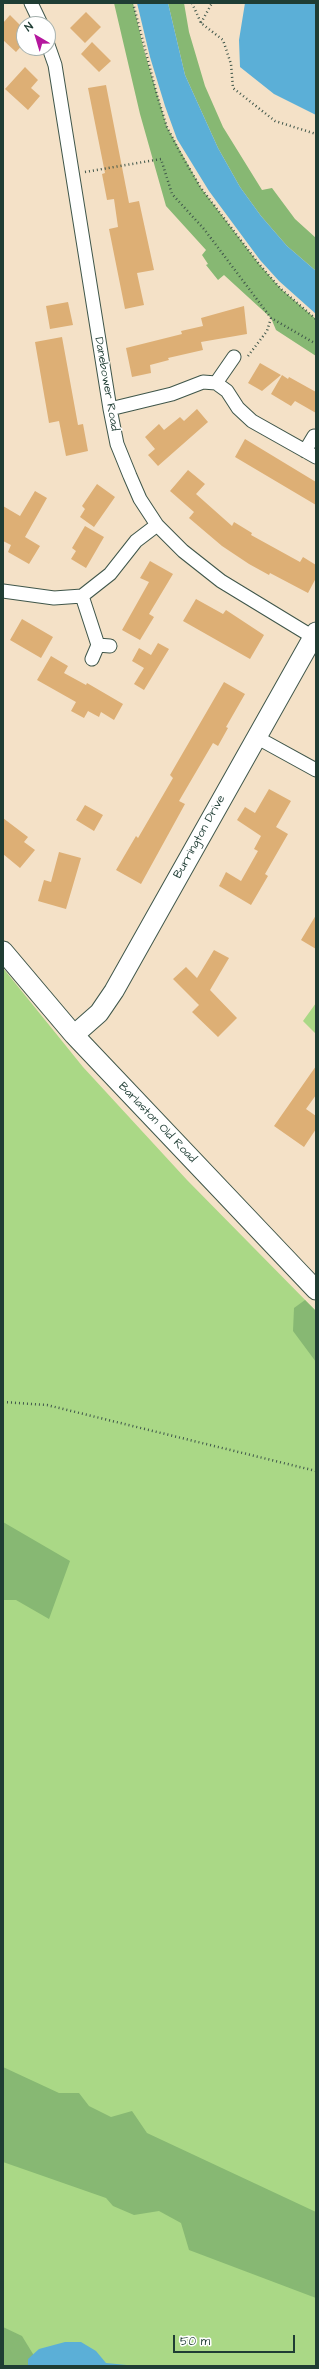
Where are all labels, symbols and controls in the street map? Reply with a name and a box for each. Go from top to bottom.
north arrow [16,16,56,56]
text: N [22,19,36,35]
street label: Danebower Road [91,336,121,432]
street label: Burrington Drive [171,793,229,881]
street label: Barlaston Old Road [115,1080,199,1166]
scale bar [175,2327,297,2353]
text: 50 m [180,2333,210,2350]

